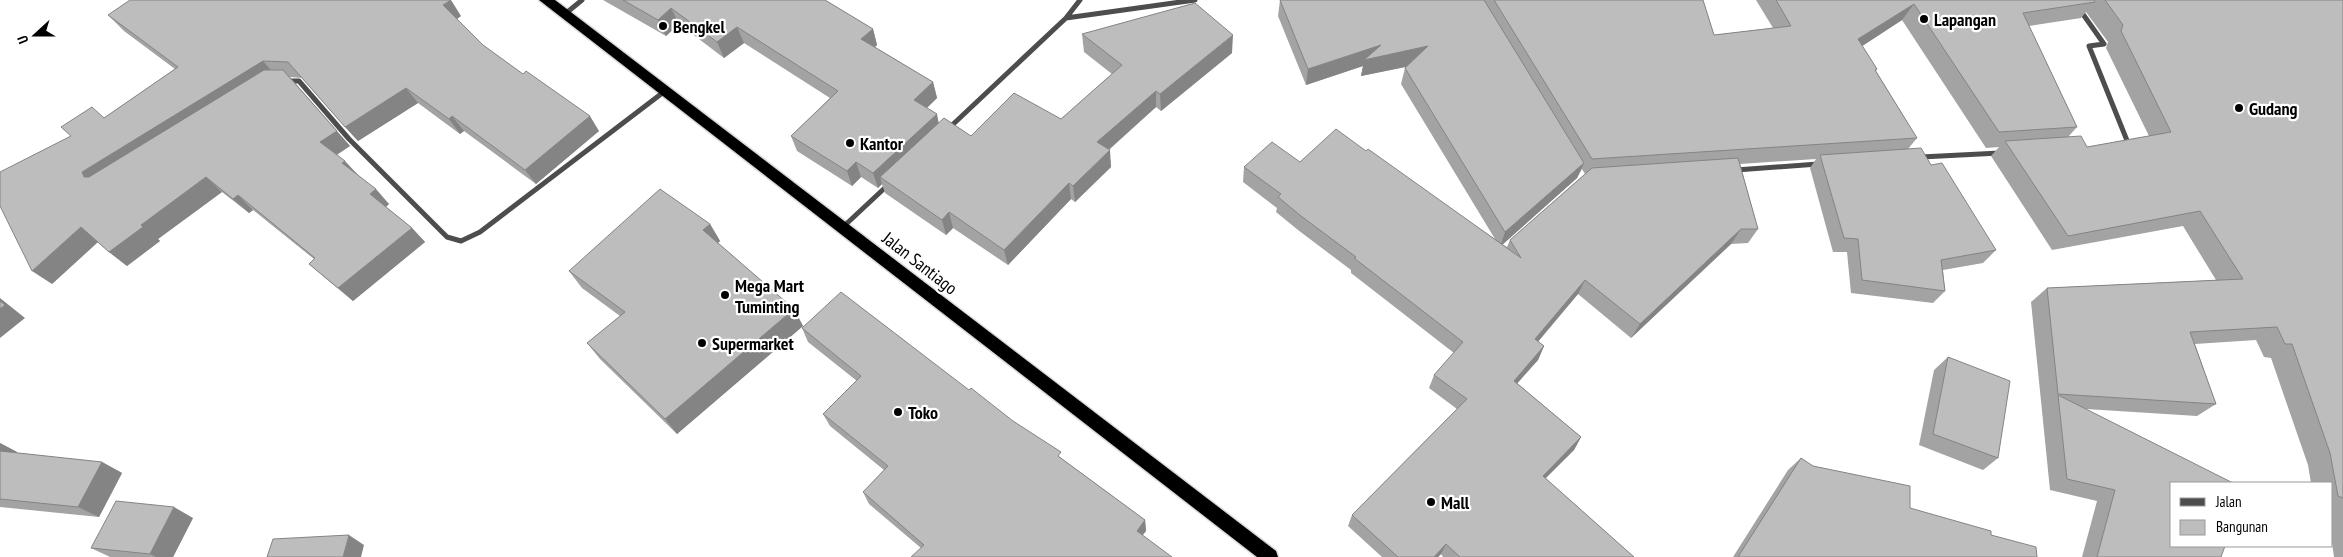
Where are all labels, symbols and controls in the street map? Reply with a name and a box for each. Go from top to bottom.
place label: Lapangan [1934,8,1996,31]
north arrow [10,10,60,60]
marker: Lapangan [1918,13,1930,25]
place label: Bengkel [673,15,726,38]
marker: Bengkel [657,20,669,32]
text: U [13,33,33,46]
place label: Gudang [2249,97,2298,120]
marker: Gudang [2233,102,2245,114]
place label: Kantor [860,132,904,155]
marker: Kantor [844,137,856,149]
street label: Jalan Santiago [877,226,962,300]
place label: Mega Mart Tuminting [735,274,805,318]
marker: Mega Mart Tuminting [719,289,731,301]
place label: Supermarket [712,332,795,355]
marker: Supermarket [696,337,708,349]
place label: Toko [908,401,938,424]
marker: Toko [892,406,904,418]
legend [2170,482,2333,547]
place label: Mall [1441,491,1470,514]
text: Jalan [2215,492,2242,511]
marker: Mall [1425,496,1437,508]
text: Bangunan [2216,517,2268,536]

